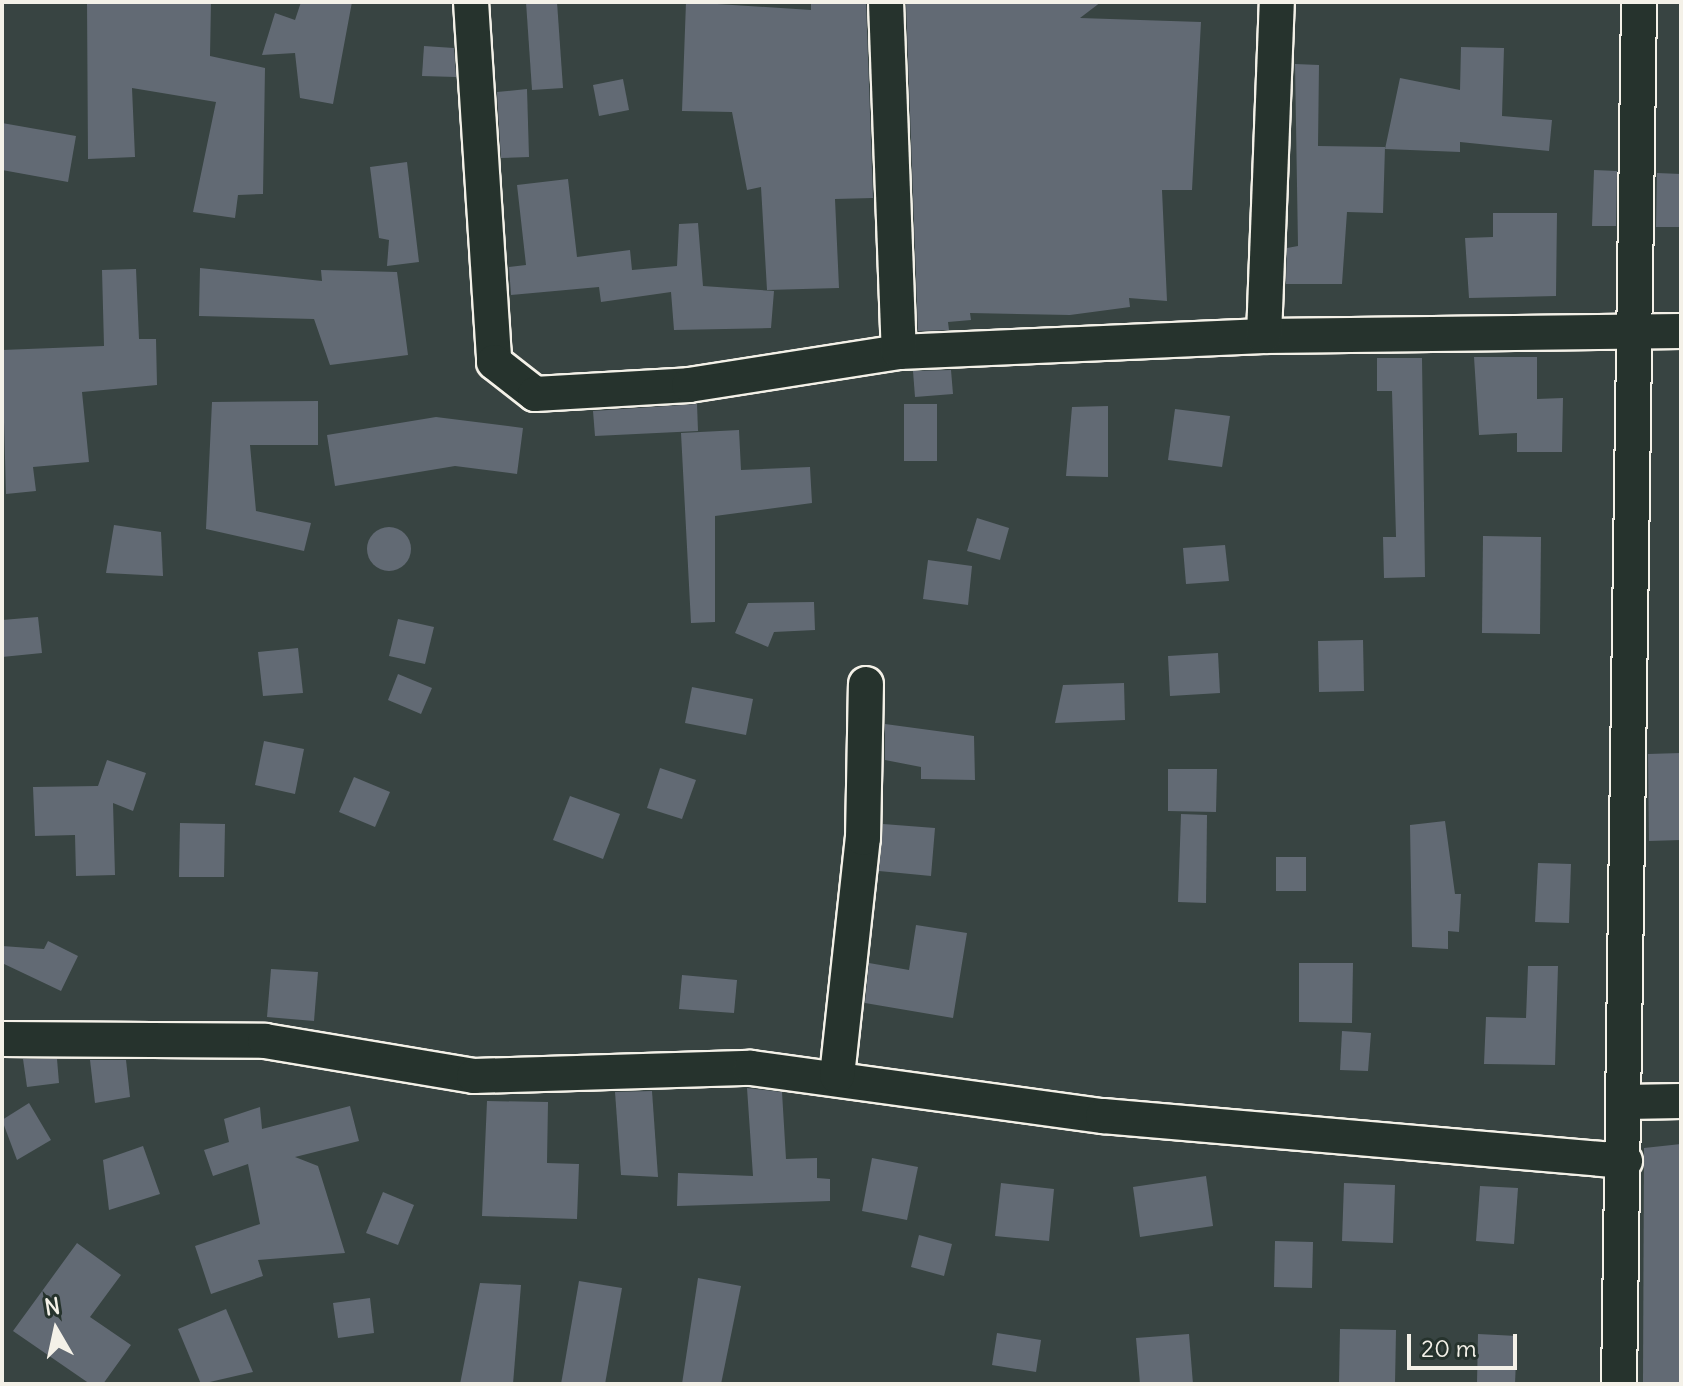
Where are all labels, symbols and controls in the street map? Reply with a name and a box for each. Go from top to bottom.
north arrow [16,1290,96,1370]
text: N [43,1291,62,1321]
scale bar [1411,1318,1521,1368]
text: 20 m [1421,1333,1477,1363]

